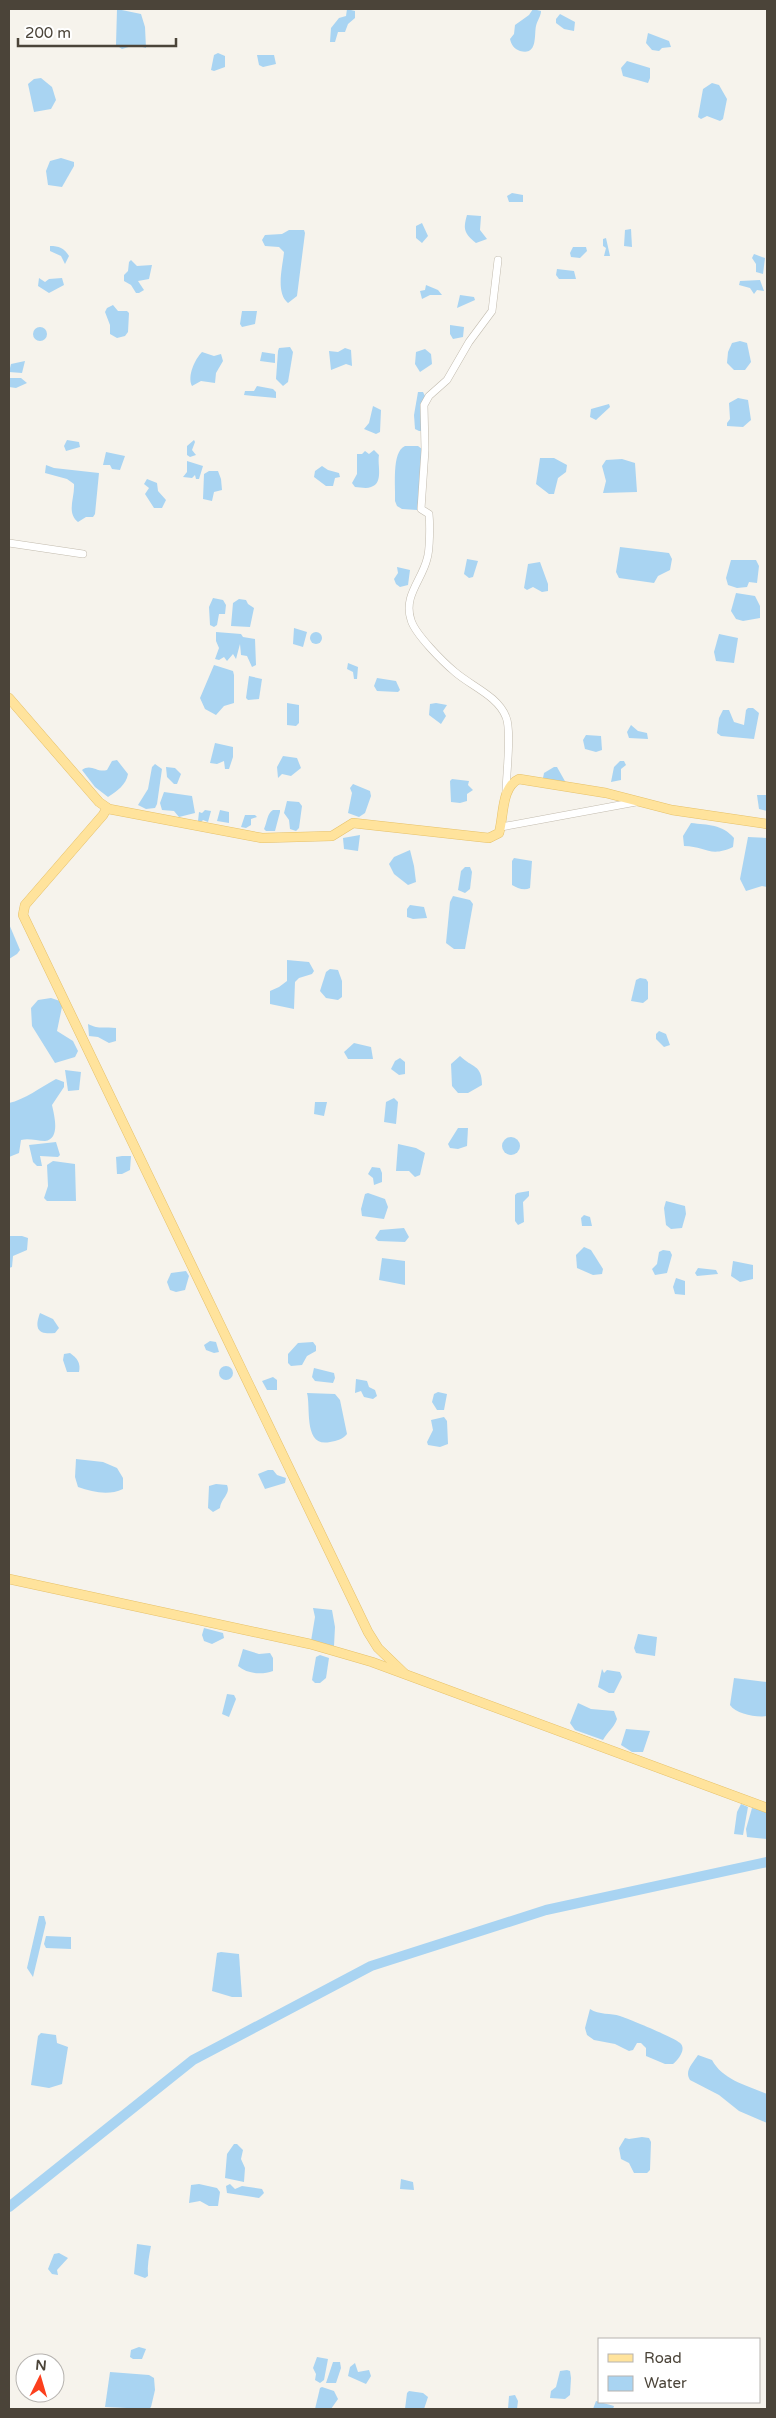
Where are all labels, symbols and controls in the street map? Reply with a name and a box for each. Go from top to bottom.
scale bar [18,15,175,47]
text: 200 m [25,24,71,42]
legend [598,2338,761,2403]
text: Road [644,2349,682,2367]
north arrow [15,2353,65,2403]
text: N [35,2357,47,2375]
text: Water [644,2374,687,2392]

